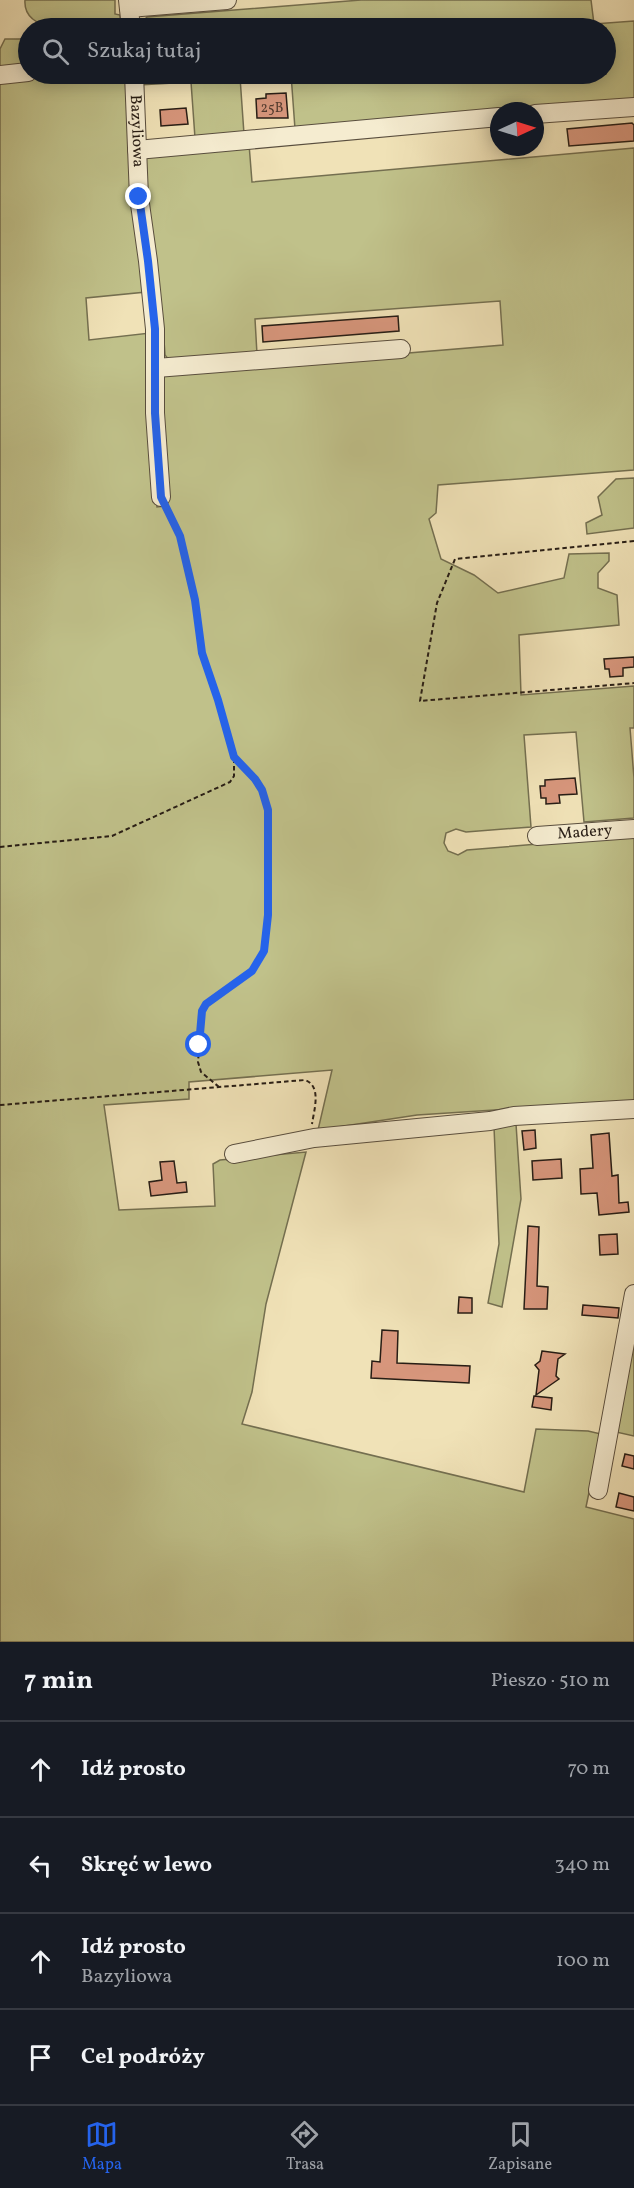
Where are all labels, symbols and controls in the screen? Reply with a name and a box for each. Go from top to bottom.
search box [18,18,616,84]
icon: search [39,35,72,68]
text: Szukaj tutaj [87,36,201,67]
street label: Bazyliowa [124,94,149,168]
house number: 25B [261,99,283,118]
north arrow [490,102,544,156]
route end [125,183,151,209]
street label: Madery [557,820,613,845]
route start [185,1031,211,1057]
text: 7 min [24,1663,93,1699]
text: Pieszo · 510 m [491,1667,610,1695]
icon: ahead [24,1753,57,1786]
text: Idź prosto [81,1754,186,1785]
text: 70 m [567,1755,610,1783]
icon: left [24,1849,57,1882]
text: Skręć w lewo [81,1850,212,1881]
text: 340 m [554,1851,610,1879]
text: Idź prosto [81,1932,186,1963]
icon: ahead [24,1945,57,1978]
text: 100 m [556,1947,610,1975]
text: Bazyliowa [81,1963,172,1991]
icon: arrive [24,2041,57,2074]
text: Cel podróży [81,2042,205,2073]
tab: Mapa [82,2118,122,2176]
tab: Trasa [286,2118,324,2176]
tab: Zapisane [488,2118,552,2176]

